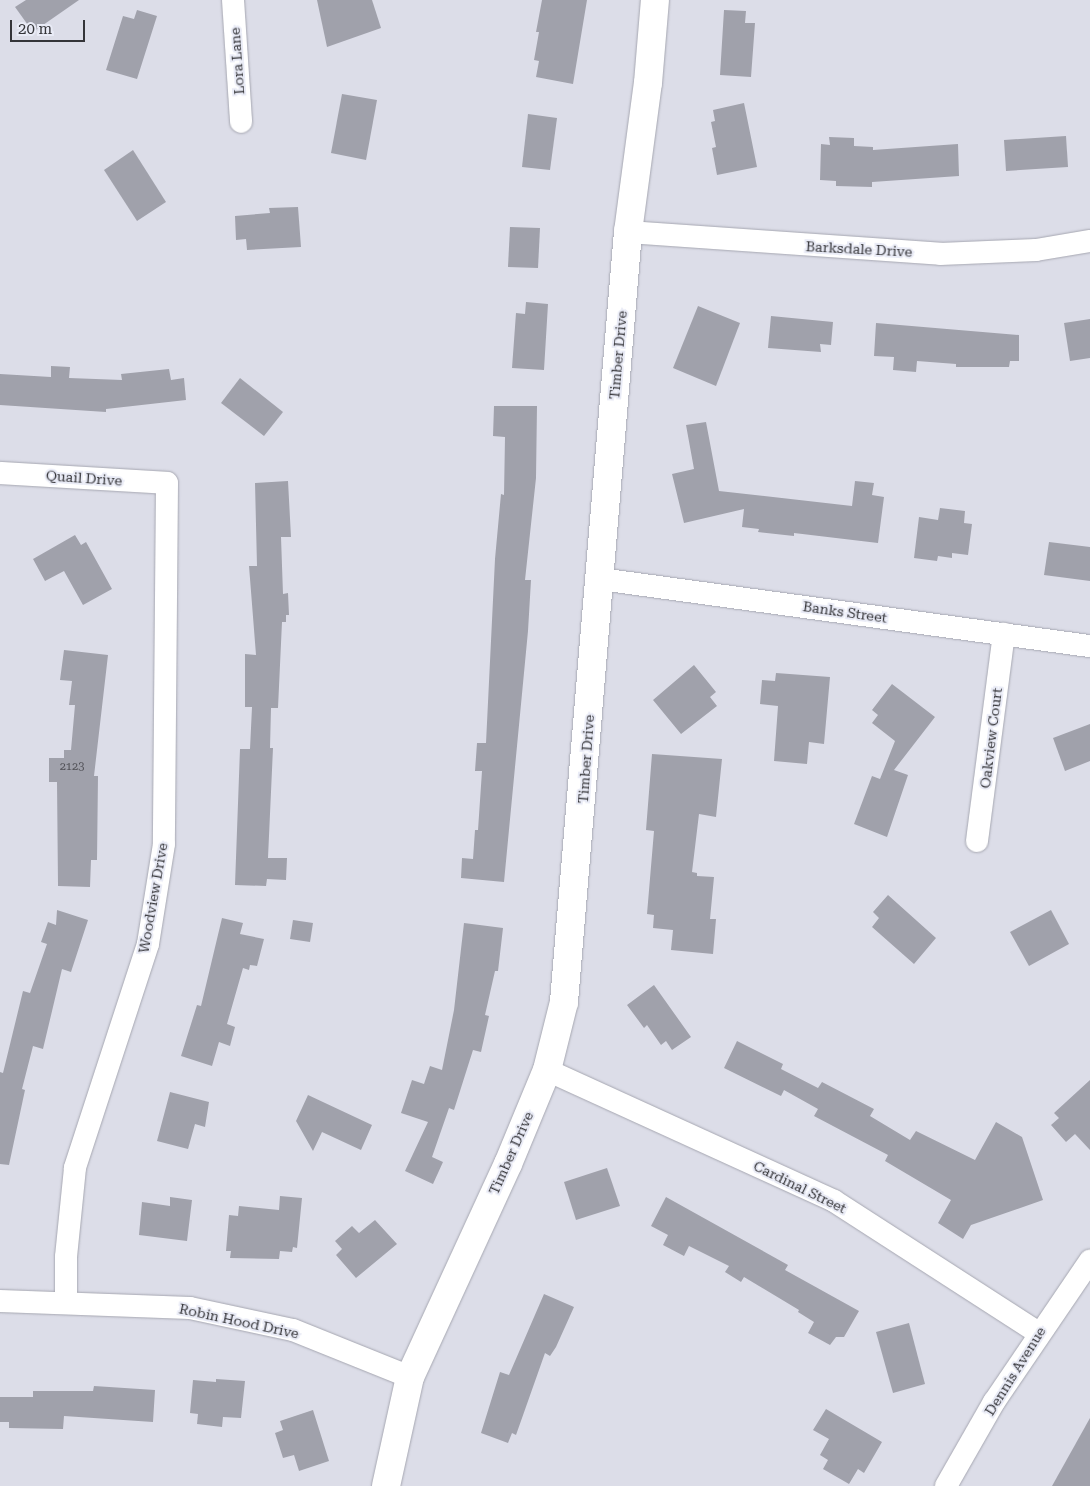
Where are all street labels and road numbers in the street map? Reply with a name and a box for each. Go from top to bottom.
street label: Lora Lane [226,27,248,95]
street label: Barksdale Drive [805,238,913,260]
street label: Timber Drive [606,310,630,400]
street label: Quail Drive [45,467,123,489]
street label: Banks Street [802,598,888,626]
street label: Oakview Court [976,687,1006,789]
street label: Timber Drive [575,714,597,804]
street label: Woodview Drive [135,842,171,954]
street label: Timber Drive [485,1109,537,1197]
street label: Cardinal Street [751,1157,849,1217]
street label: Robin Hood Drive [178,1300,300,1342]
street label: Dennis Avenue [981,1323,1049,1419]

